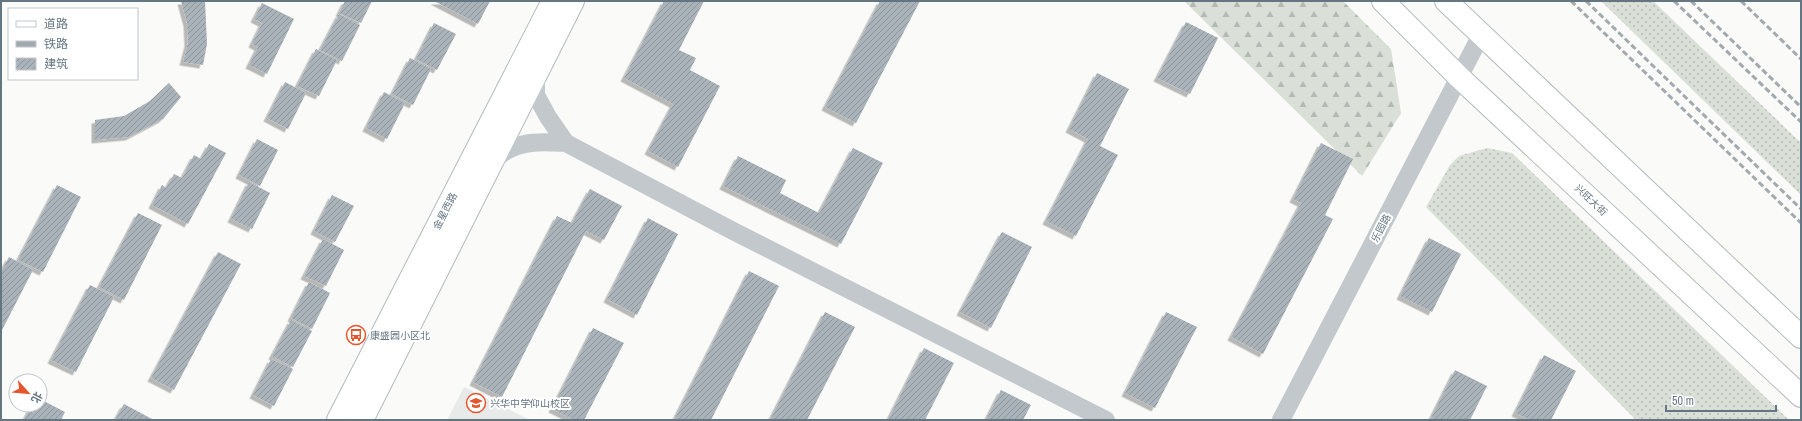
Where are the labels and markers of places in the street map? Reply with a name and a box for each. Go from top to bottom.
bus stop icon: 康盛园小区北 [345,324,367,346]
place label: 康盛园小区北 [370,329,430,342]
school or university icon: 兴华中学仰山校区 [465,392,487,414]
place label: 兴华中学仰山校区 [490,397,570,410]

